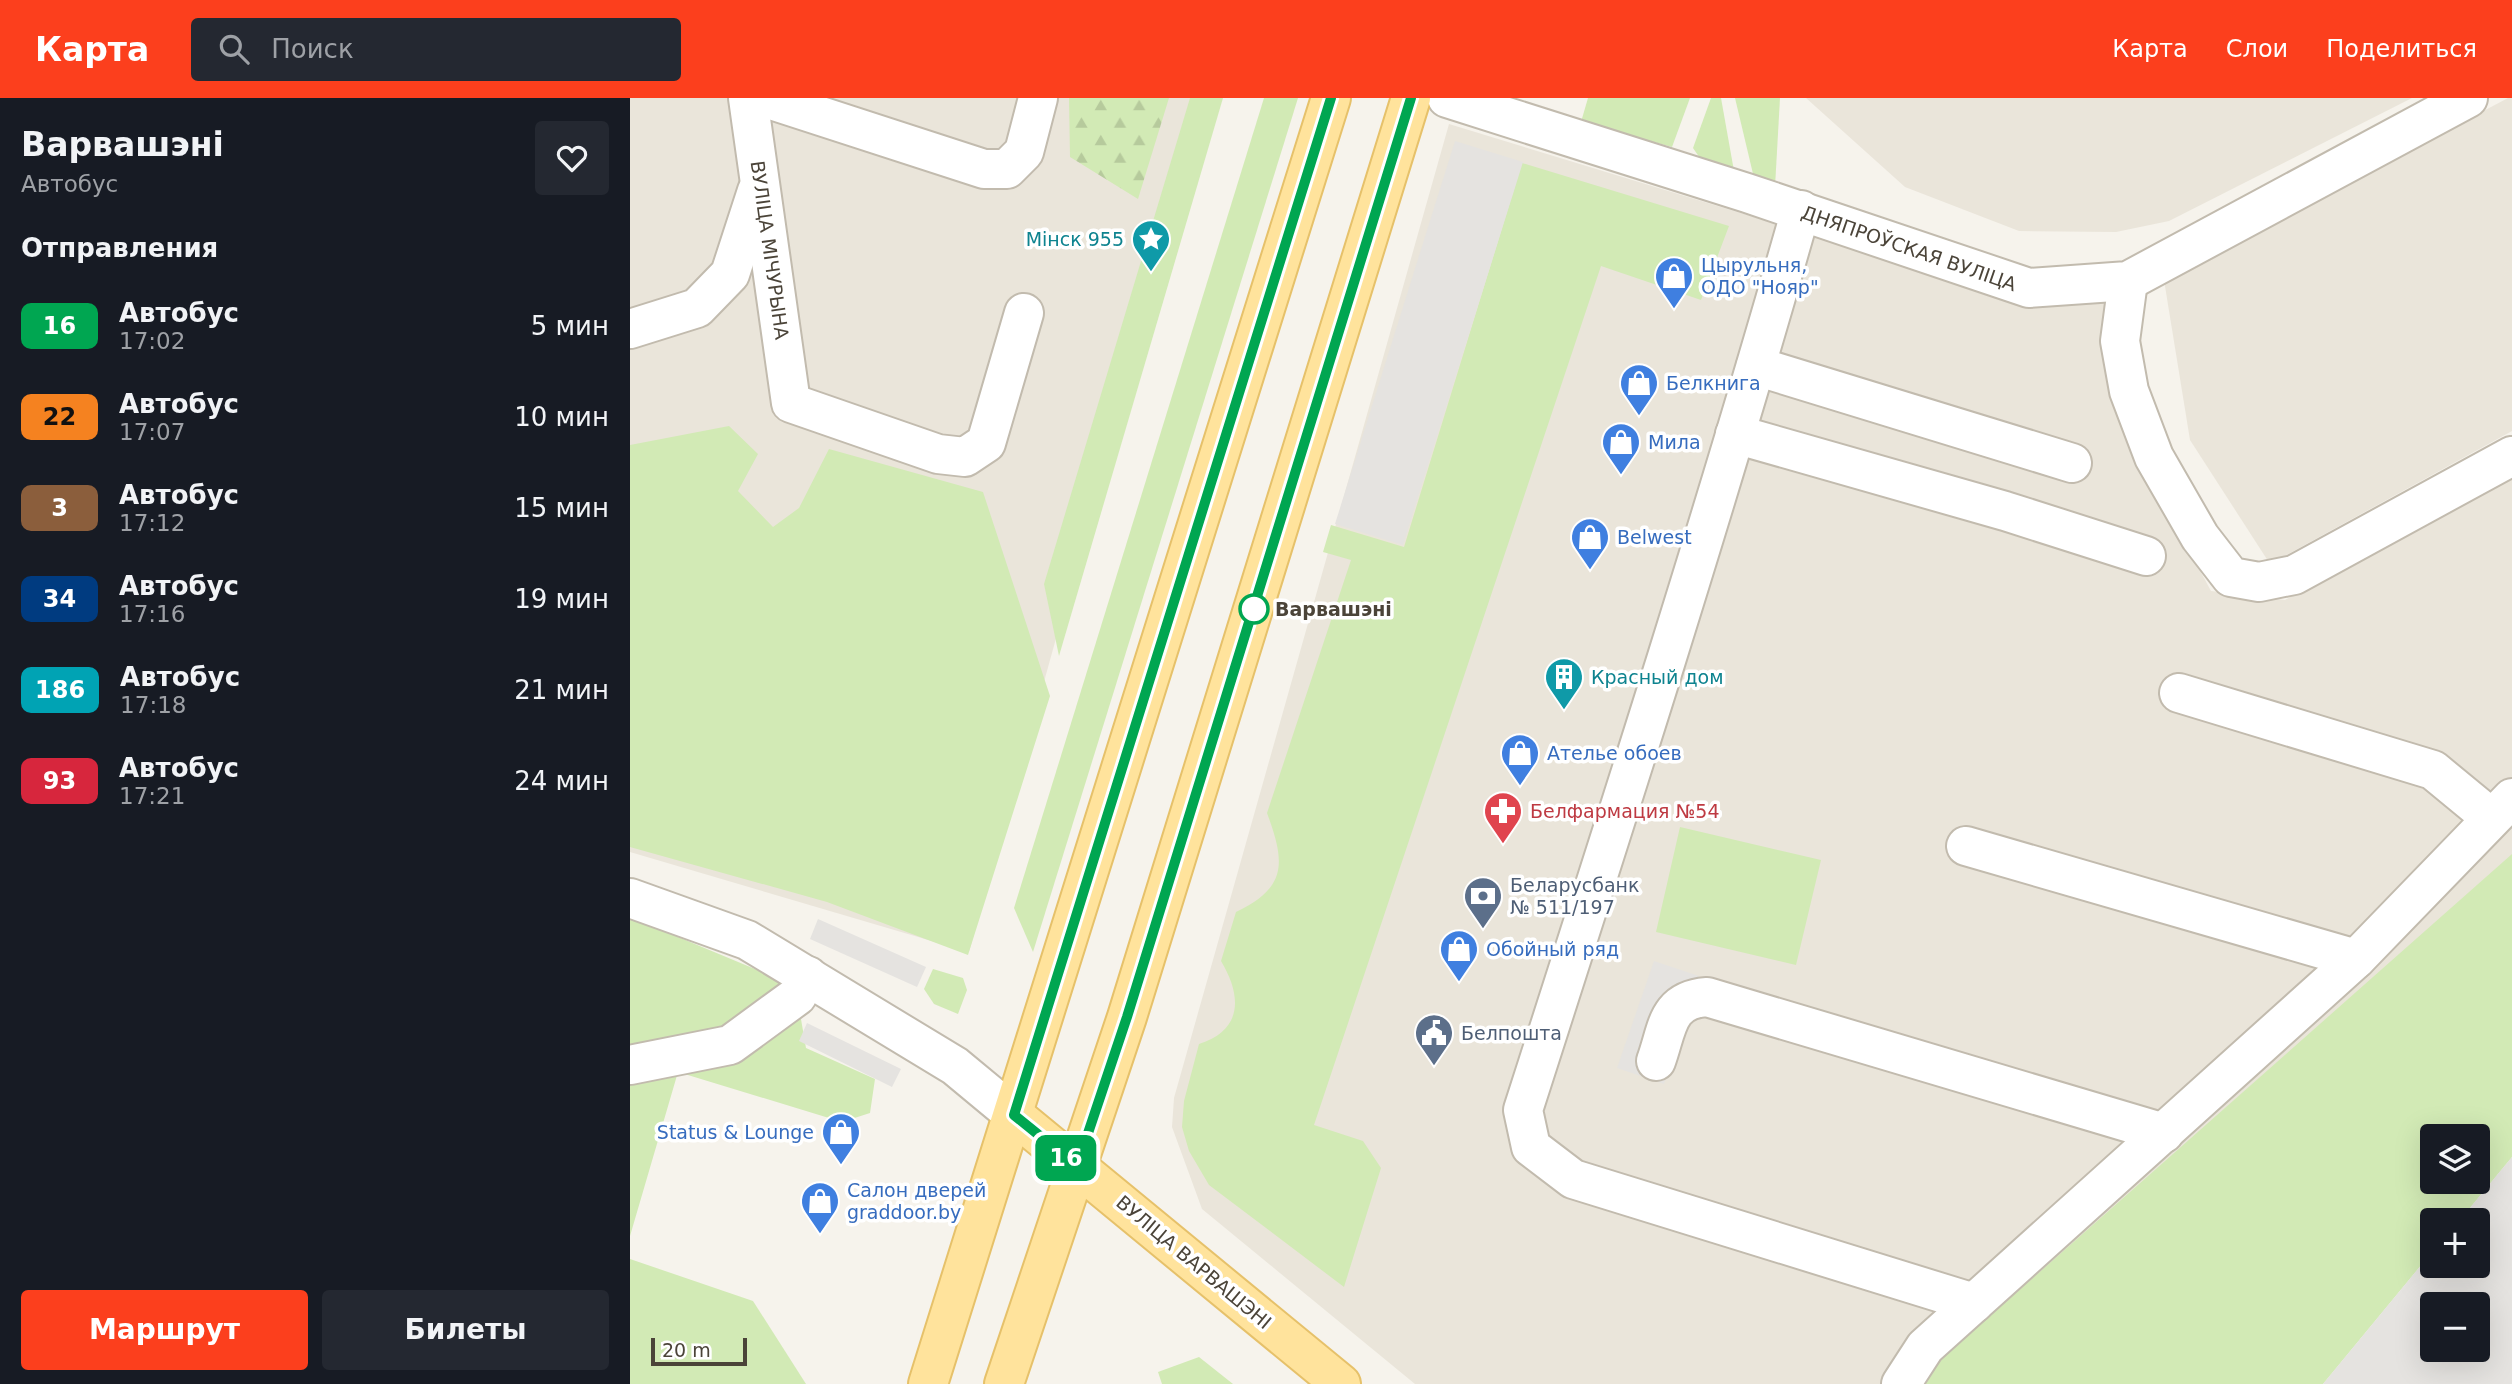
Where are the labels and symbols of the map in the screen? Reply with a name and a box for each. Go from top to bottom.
street label: ВУЛІЦА МІЧУРЫНА [747,159,793,341]
street label: ДНЯПРОЎСКАЯ ВУЛІЦА [1799,201,2019,295]
place icon: Мінск 955 [1130,218,1172,273]
place label: Мінск 955 [1026,228,1124,250]
place label: Цырульня, ОДО "Нояр" [1701,254,1819,298]
shop icon: Цырульня, ОДО "Нояр" [1653,255,1695,310]
shop icon: Белкнига [1618,362,1660,417]
place label: Белкнига [1666,372,1761,394]
shop icon: Мила [1600,421,1642,476]
place label: Мила [1648,431,1701,453]
shop icon: Belwest [1569,516,1611,571]
place label: Belwest [1617,526,1692,548]
marker: Варвашэні [1239,594,1269,624]
place label: Варвашэні [1275,598,1392,620]
building icon: Красный дом [1543,656,1585,711]
place label: Красный дом [1591,666,1724,688]
shop icon: Ателье обоев [1499,732,1541,787]
place label: Ателье обоев [1547,742,1682,764]
pharmacy icon: Белфармация №54 [1482,790,1524,845]
place label: Белфармация №54 [1530,800,1719,822]
place label: Беларусбанк № 511/197 [1510,874,1640,918]
bank icon: Беларусбанк № 511/197 [1462,875,1504,930]
shop icon: Обойный ряд [1438,928,1480,983]
place label: Обойный ряд [1486,938,1619,960]
public building icon: Белпошта [1413,1012,1455,1067]
place label: Белпошта [1461,1022,1562,1044]
shop icon: Status & Lounge [820,1111,862,1166]
place label: Status & Lounge [657,1121,814,1143]
line badge: 16 [1034,1135,1097,1181]
place label: Салон дверей graddoor.by [847,1179,986,1223]
shop icon: Салон дверей graddoor.by [799,1180,841,1235]
street label: ВУЛІЦА ВАРВАШЭНІ [1112,1191,1276,1333]
scale bar [651,1335,747,1367]

